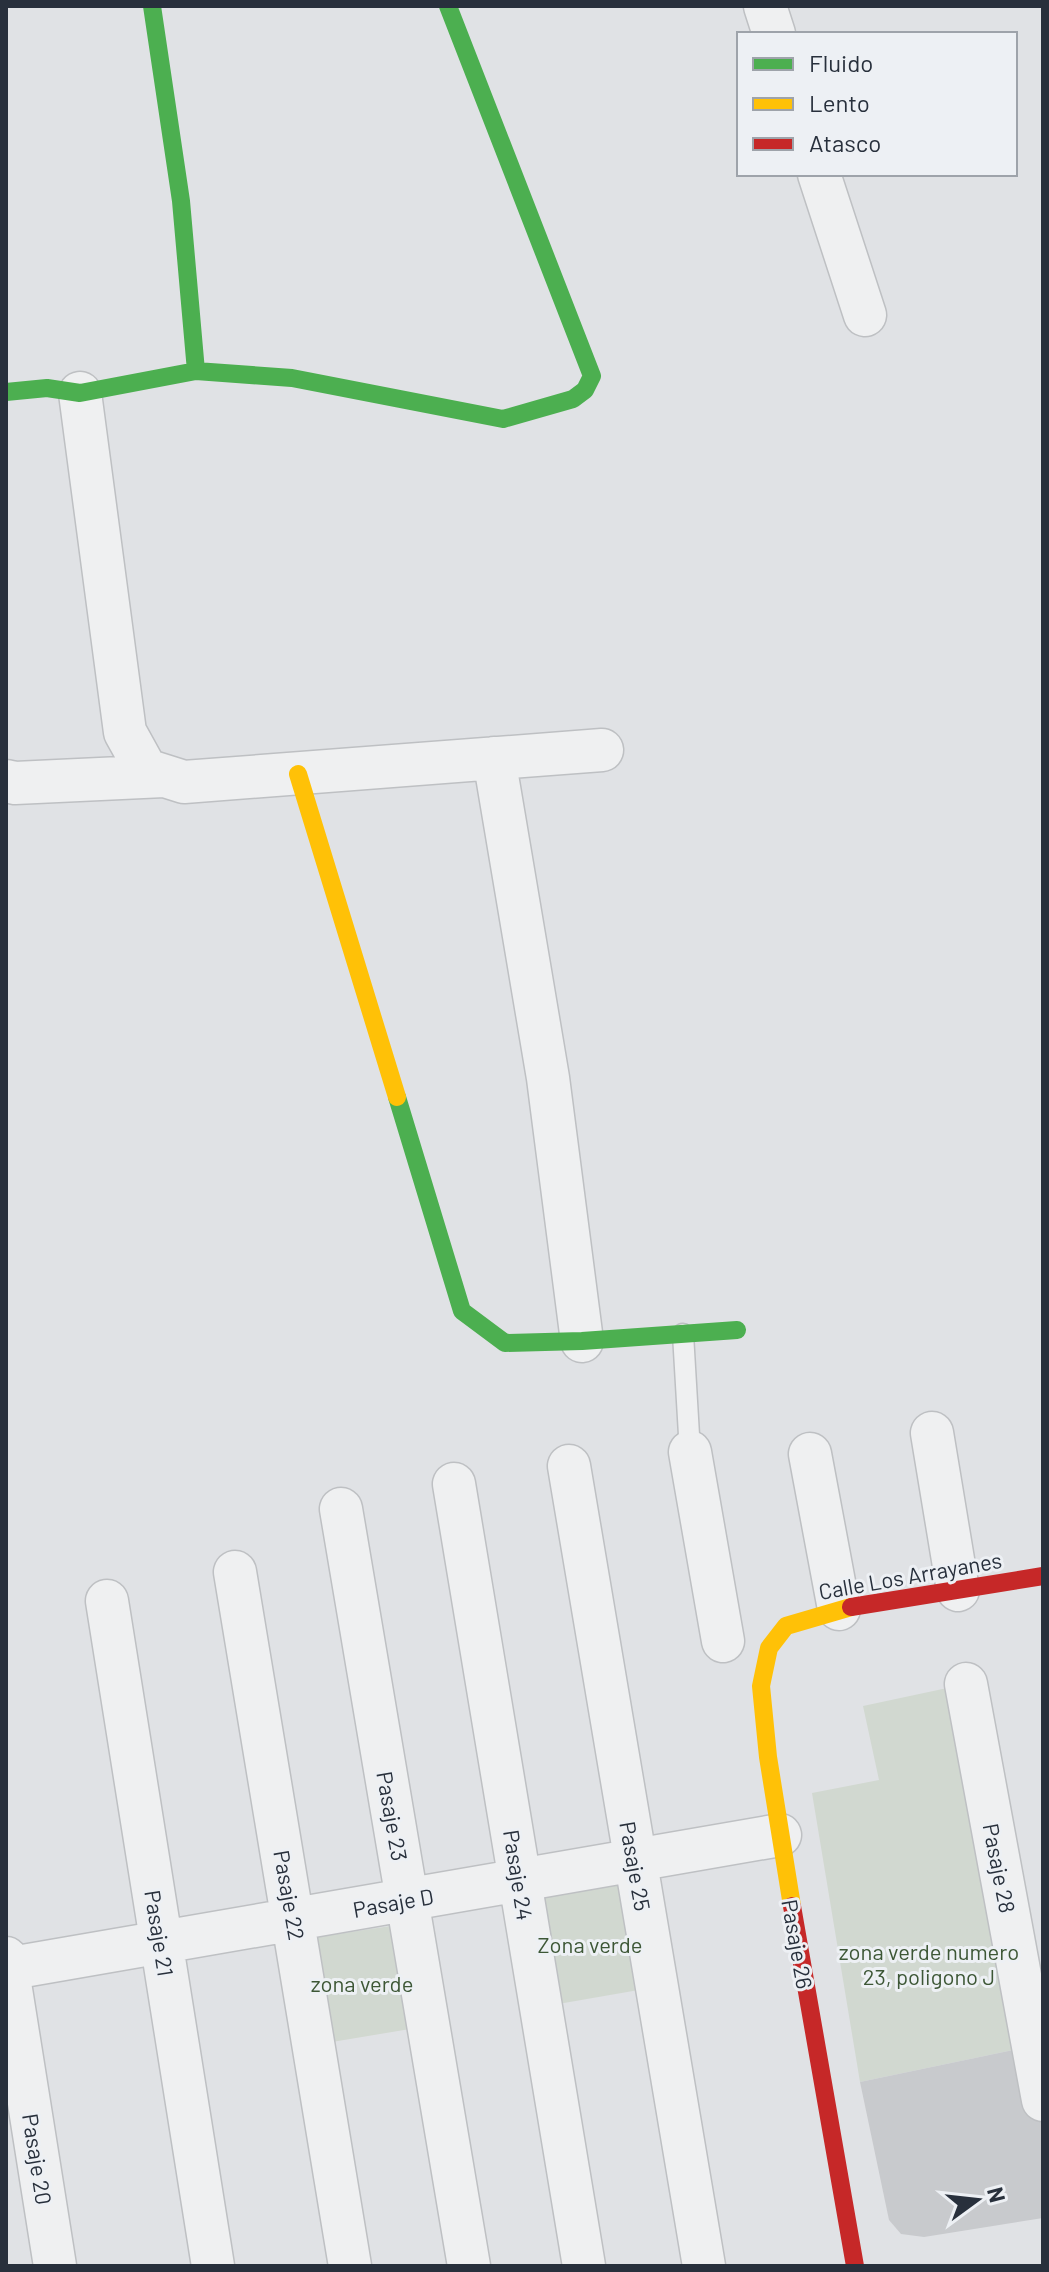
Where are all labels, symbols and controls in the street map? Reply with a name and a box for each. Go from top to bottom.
legend [737,32,1017,176]
text: Fluido [809,48,873,77]
text: Lento [809,88,870,117]
text: Atasco [809,128,881,157]
street label: Calle Los Arrayanes [816,1546,1004,1604]
street label: Pasaje 23 [372,1769,414,1863]
street label: Pasaje 25 [615,1819,657,1913]
street label: Pasaje 28 [979,1821,1021,1915]
street label: Pasaje 24 [499,1828,539,1922]
street label: Pasaje 22 [269,1848,311,1942]
street label: Pasaje D [351,1882,435,1922]
street label: Pasaje 21 [140,1888,180,1978]
street label: Pasaje 26 [777,1897,819,1991]
park label: Zona verde [537,1931,643,1957]
park label: zona verde numero 23, poligono J [839,1938,1019,1989]
park label: zona verde [311,1970,413,1996]
street label: Pasaje 20 [18,2112,58,2206]
north arrow [937,2160,1017,2240]
text: N [983,2184,1012,2205]

